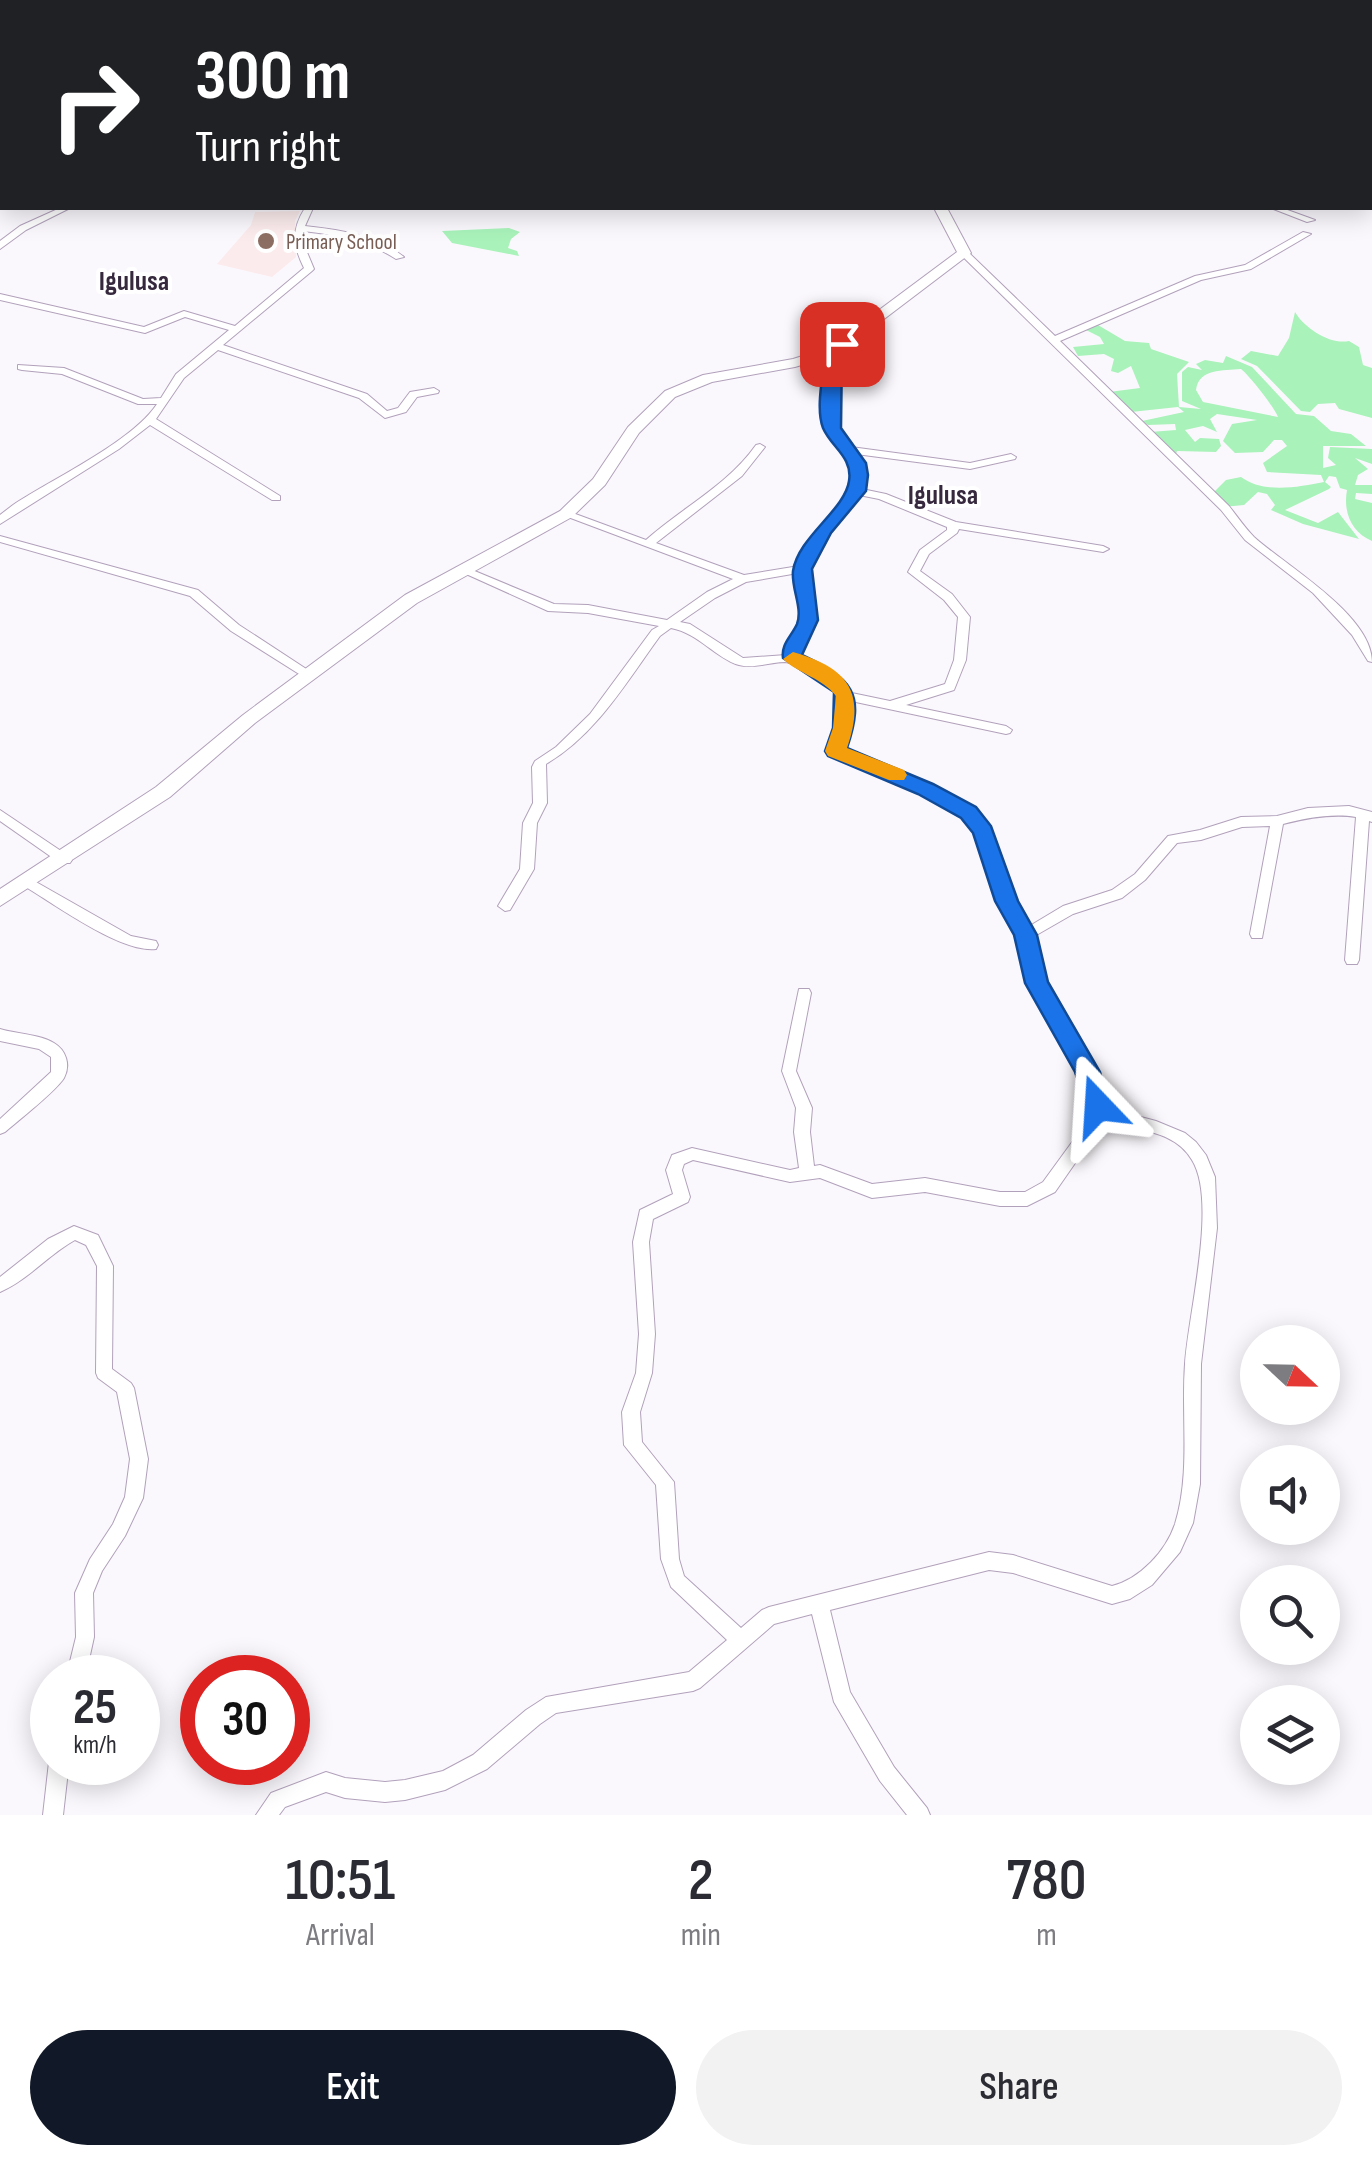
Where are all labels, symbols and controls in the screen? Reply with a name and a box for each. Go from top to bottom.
text: 300 m [195,35,350,119]
icon: right [30,40,160,170]
text: Turn right [195,120,341,175]
place label: Primary School [286,229,397,256]
marker: Primary School [255,230,277,252]
district label: Igulusa [99,265,169,298]
pin [800,302,885,387]
icon: arrive [815,317,870,372]
district label: Igulusa [908,479,978,512]
position arrow [1046,1054,1150,1158]
north arrow [1240,1325,1340,1425]
map controls [1240,1325,1340,1785]
button: sound [1240,1445,1340,1545]
button: search [1240,1565,1340,1665]
speed limit sign: 30 [180,1655,310,1785]
text: 25 [73,1678,117,1738]
button: layers [1240,1685,1340,1785]
text: km/h [73,1730,117,1761]
text: 10:51 [285,1845,395,1917]
text: 2 [688,1845,714,1917]
text: 780 [1006,1845,1087,1917]
text: Arrival [306,1916,375,1955]
text: min [681,1916,721,1955]
text: m [1036,1916,1057,1955]
button: Exit [30,2030,676,2145]
button: Share [696,2030,1342,2145]

